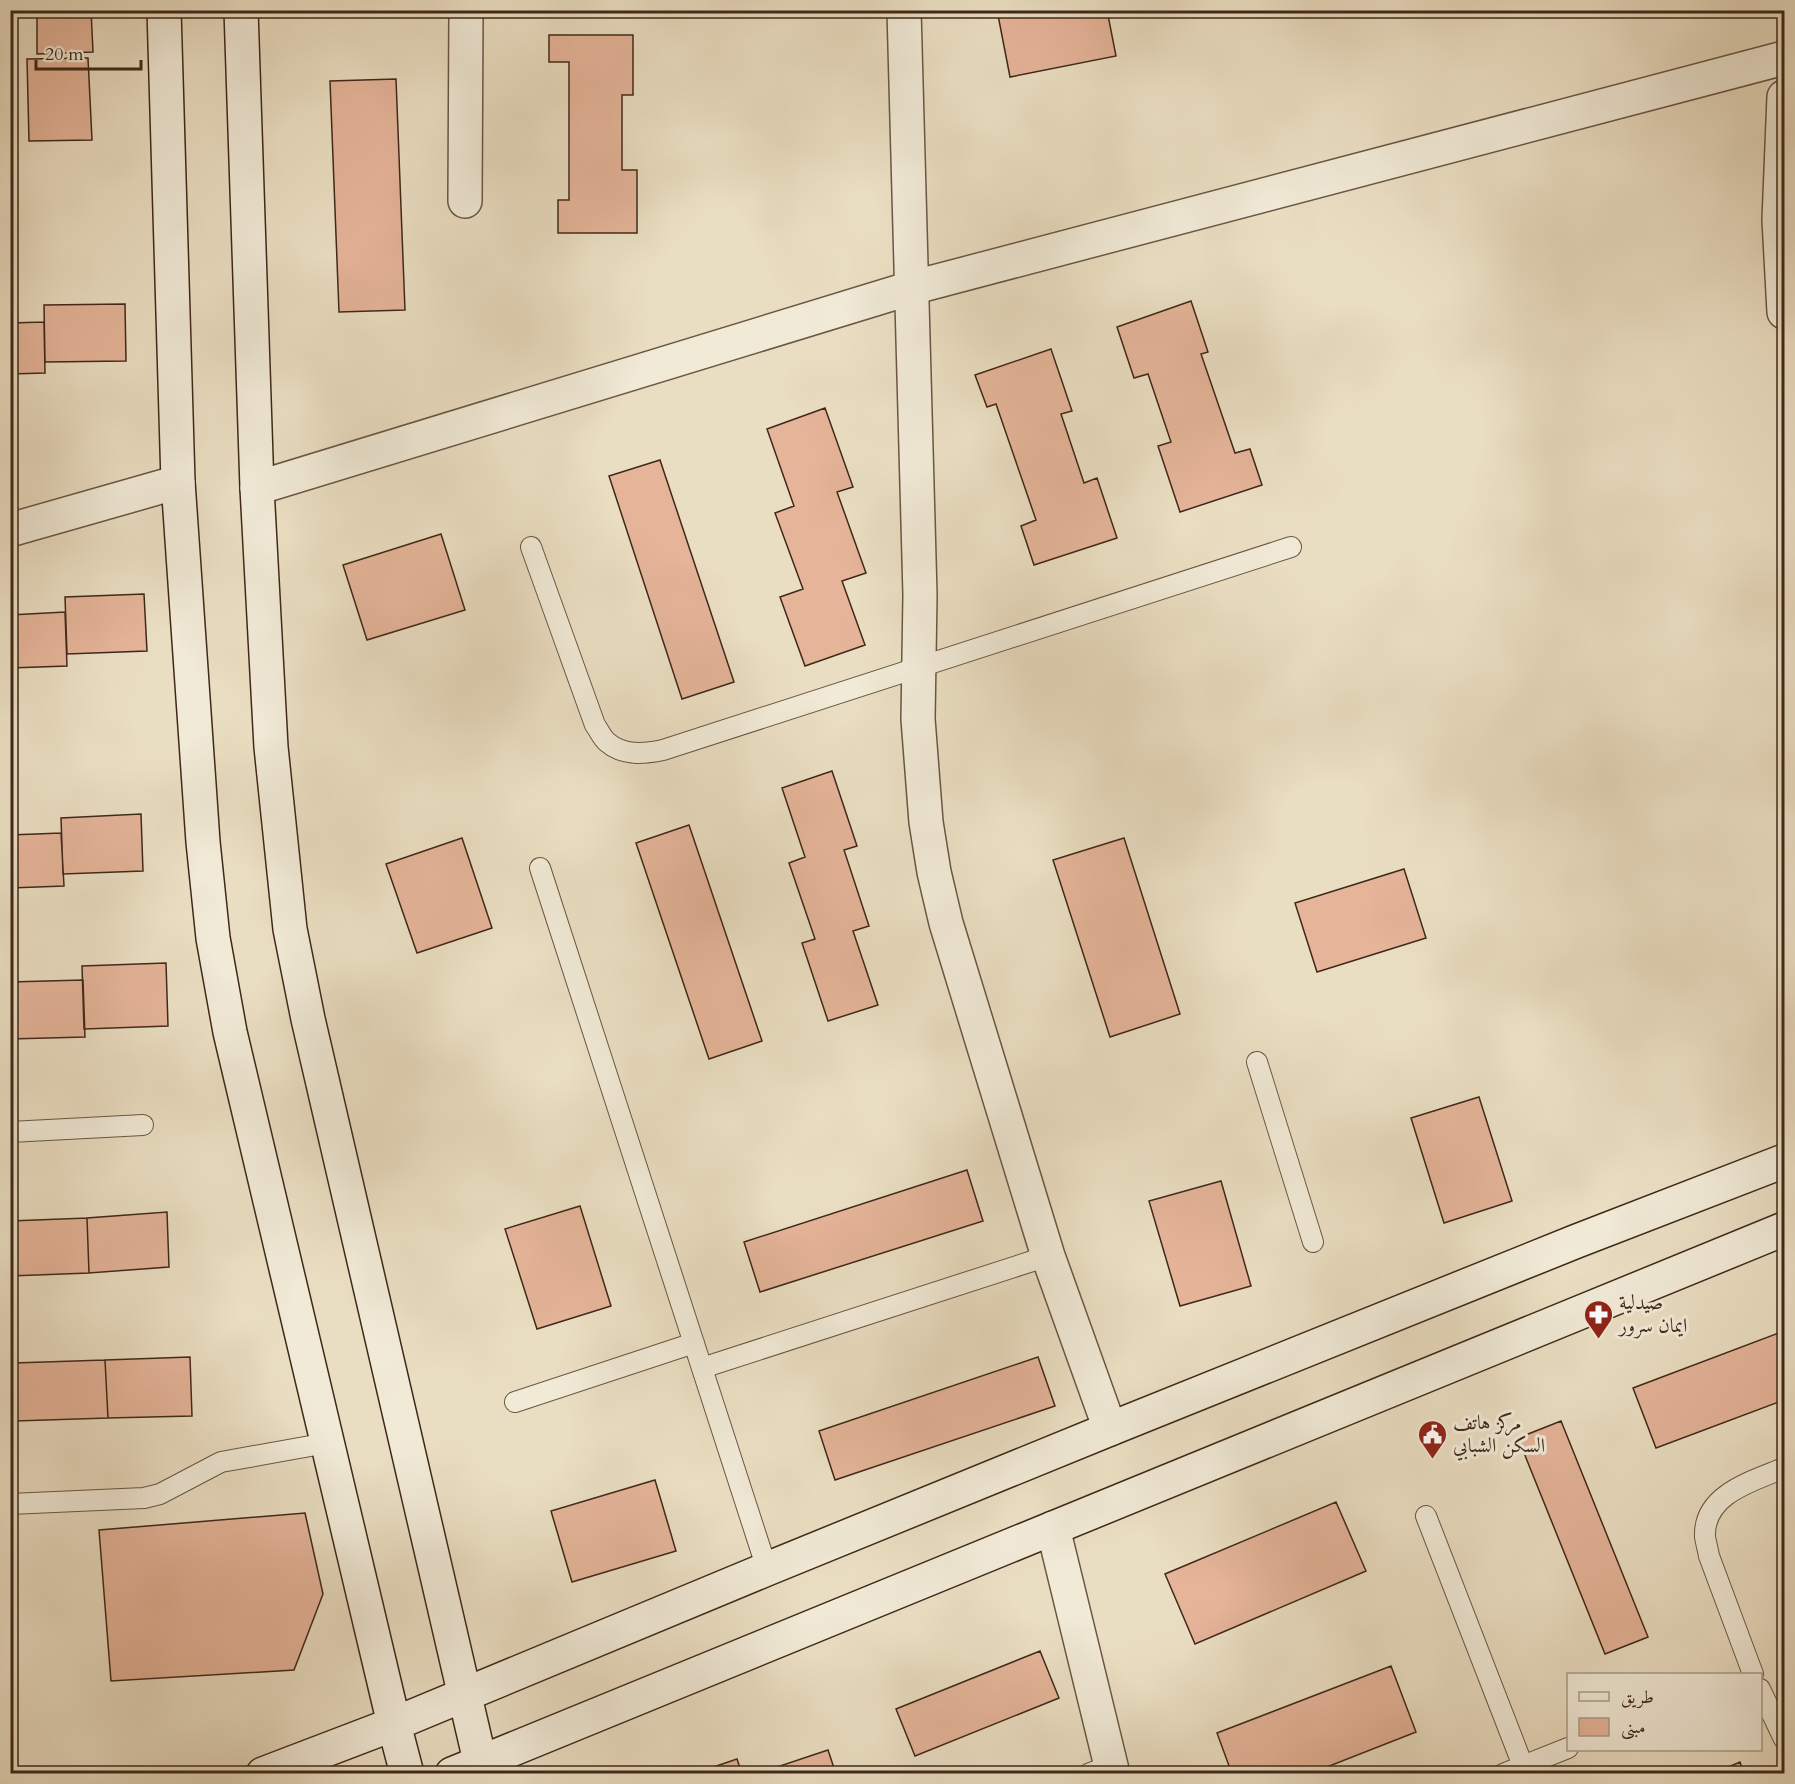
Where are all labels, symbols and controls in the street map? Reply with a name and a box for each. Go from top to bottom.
scale bar [36,33,141,71]
text: 20 m [45,42,84,67]
place label: صيدلية ايمان سرور [1617,1289,1687,1339]
pharmacy icon: صيدلية ايمان سرور [1582,1298,1614,1340]
place label: مركز هاتف السكن الشبابي [1453,1409,1545,1461]
public building icon: مركز هاتف السكن الشبابي [1416,1418,1448,1460]
legend [1567,1673,1762,1751]
text: طريق [1621,1685,1654,1710]
text: مبنى [1621,1715,1646,1740]

